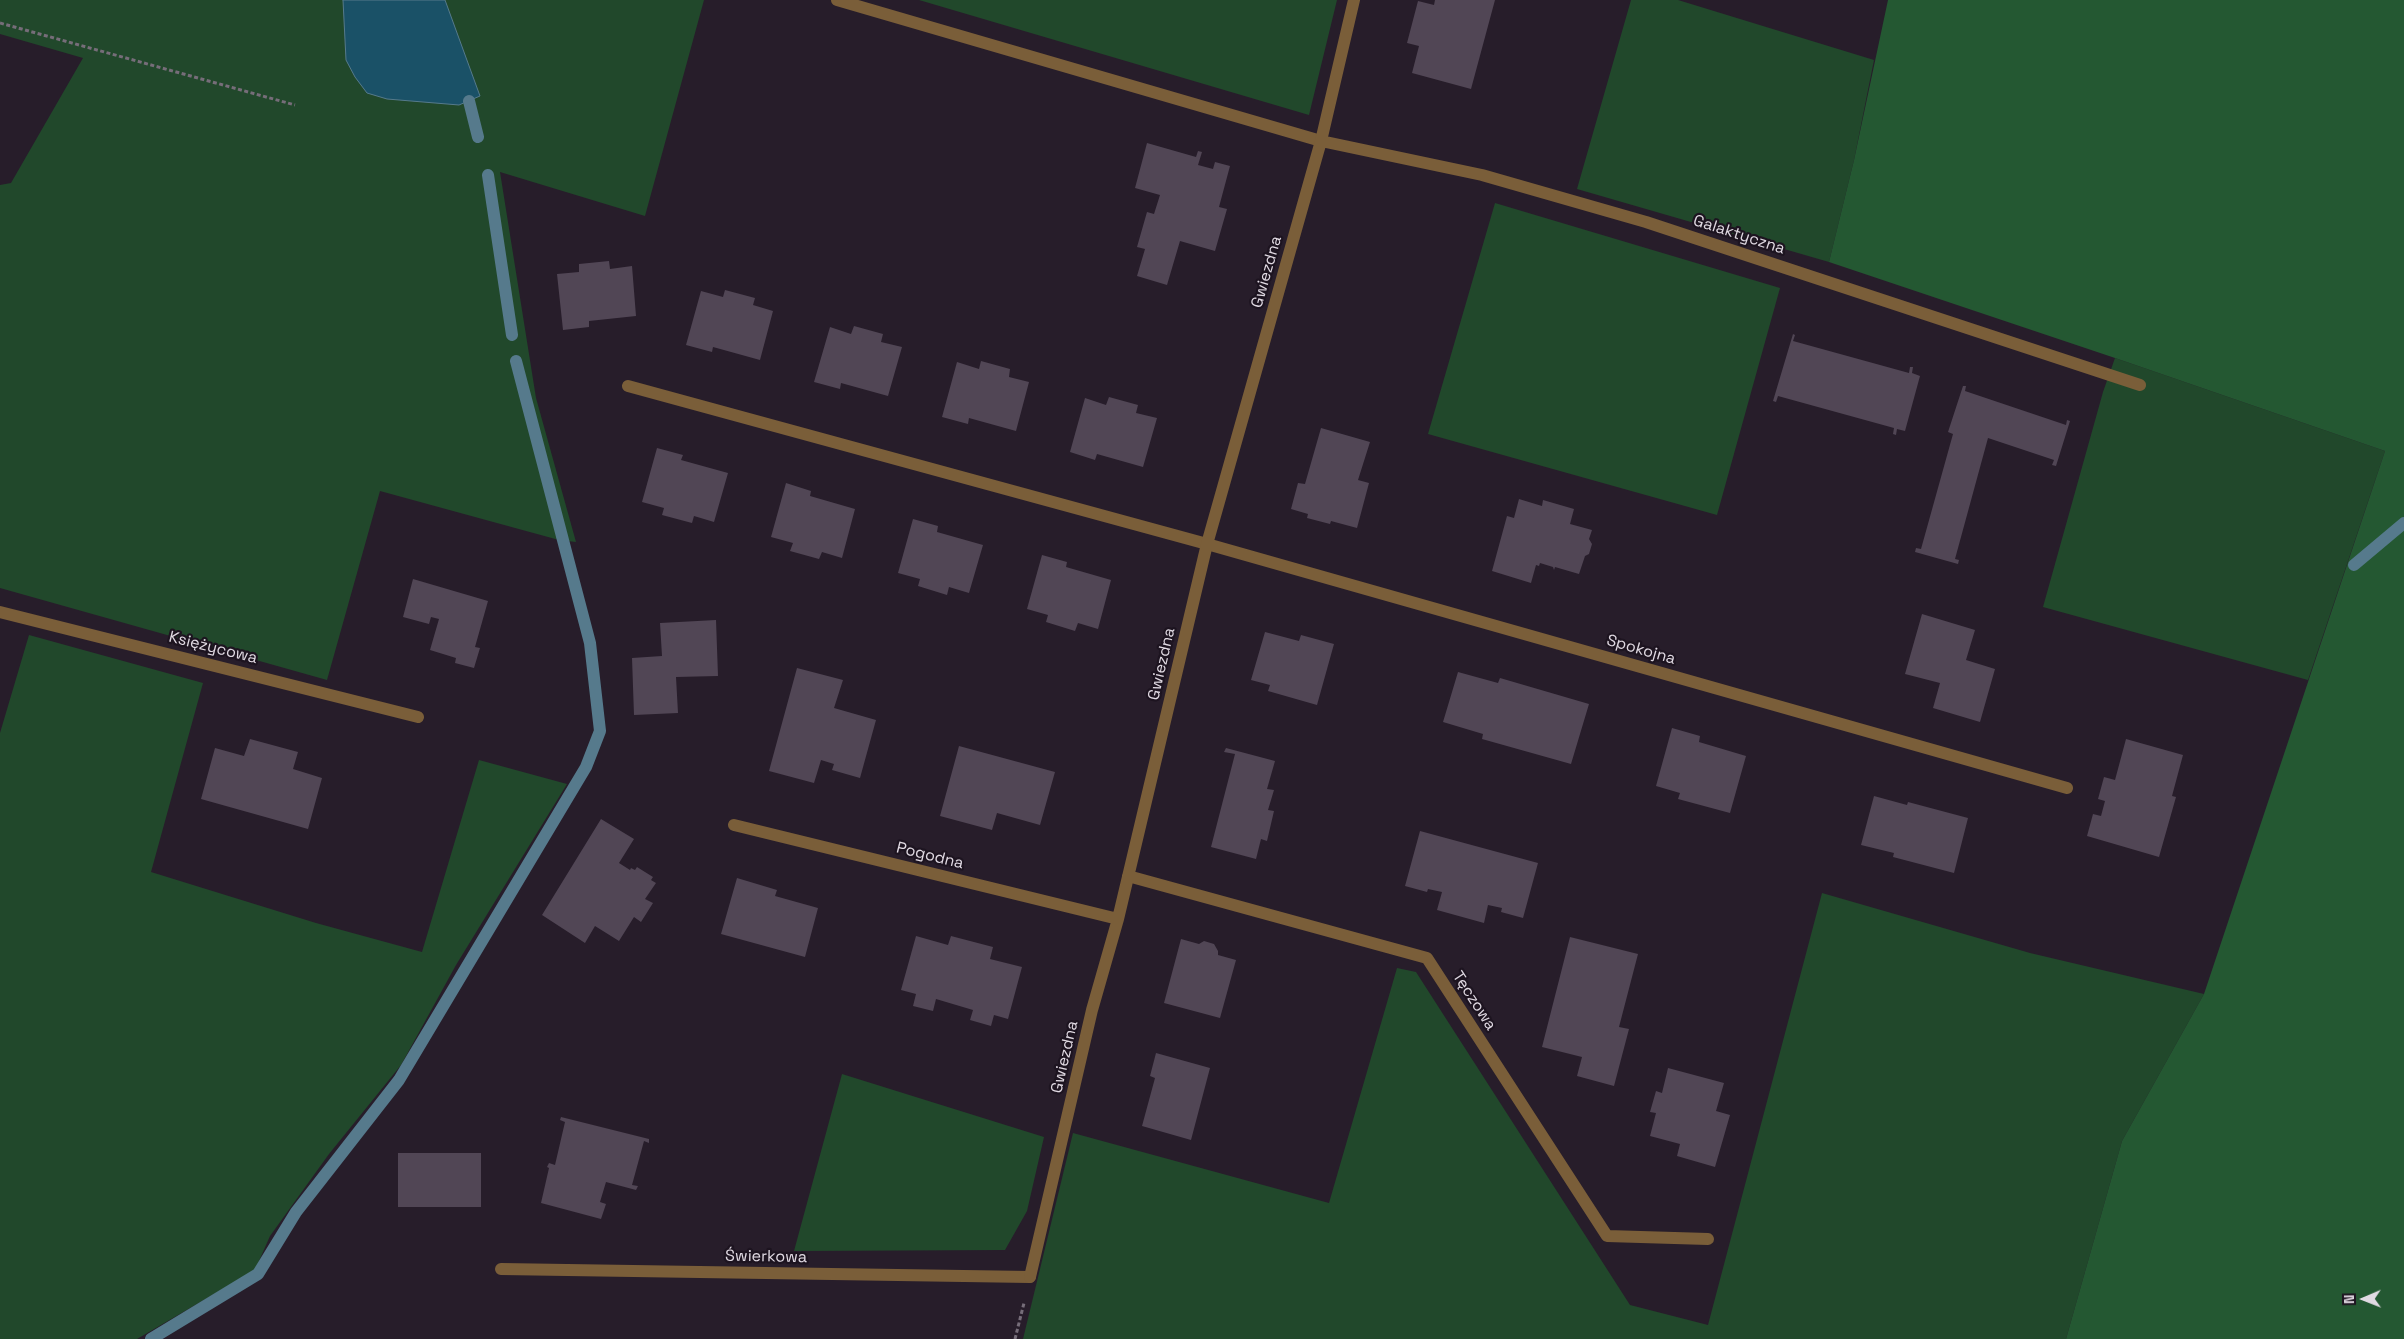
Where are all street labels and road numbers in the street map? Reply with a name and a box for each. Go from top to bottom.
street label: Galaktyczna [1691,211,1787,259]
street label: Gwiezdna [1248,234,1286,310]
street label: Gwiezdna [1144,626,1180,702]
street label: Księżycowa [167,628,259,668]
street label: Spokojna [1604,631,1678,669]
street label: Pogodna [894,838,966,874]
street label: Tęczowa [1448,968,1500,1034]
street label: Gwiezdna [1047,1019,1083,1095]
street label: Świerkowa [725,1247,807,1267]

